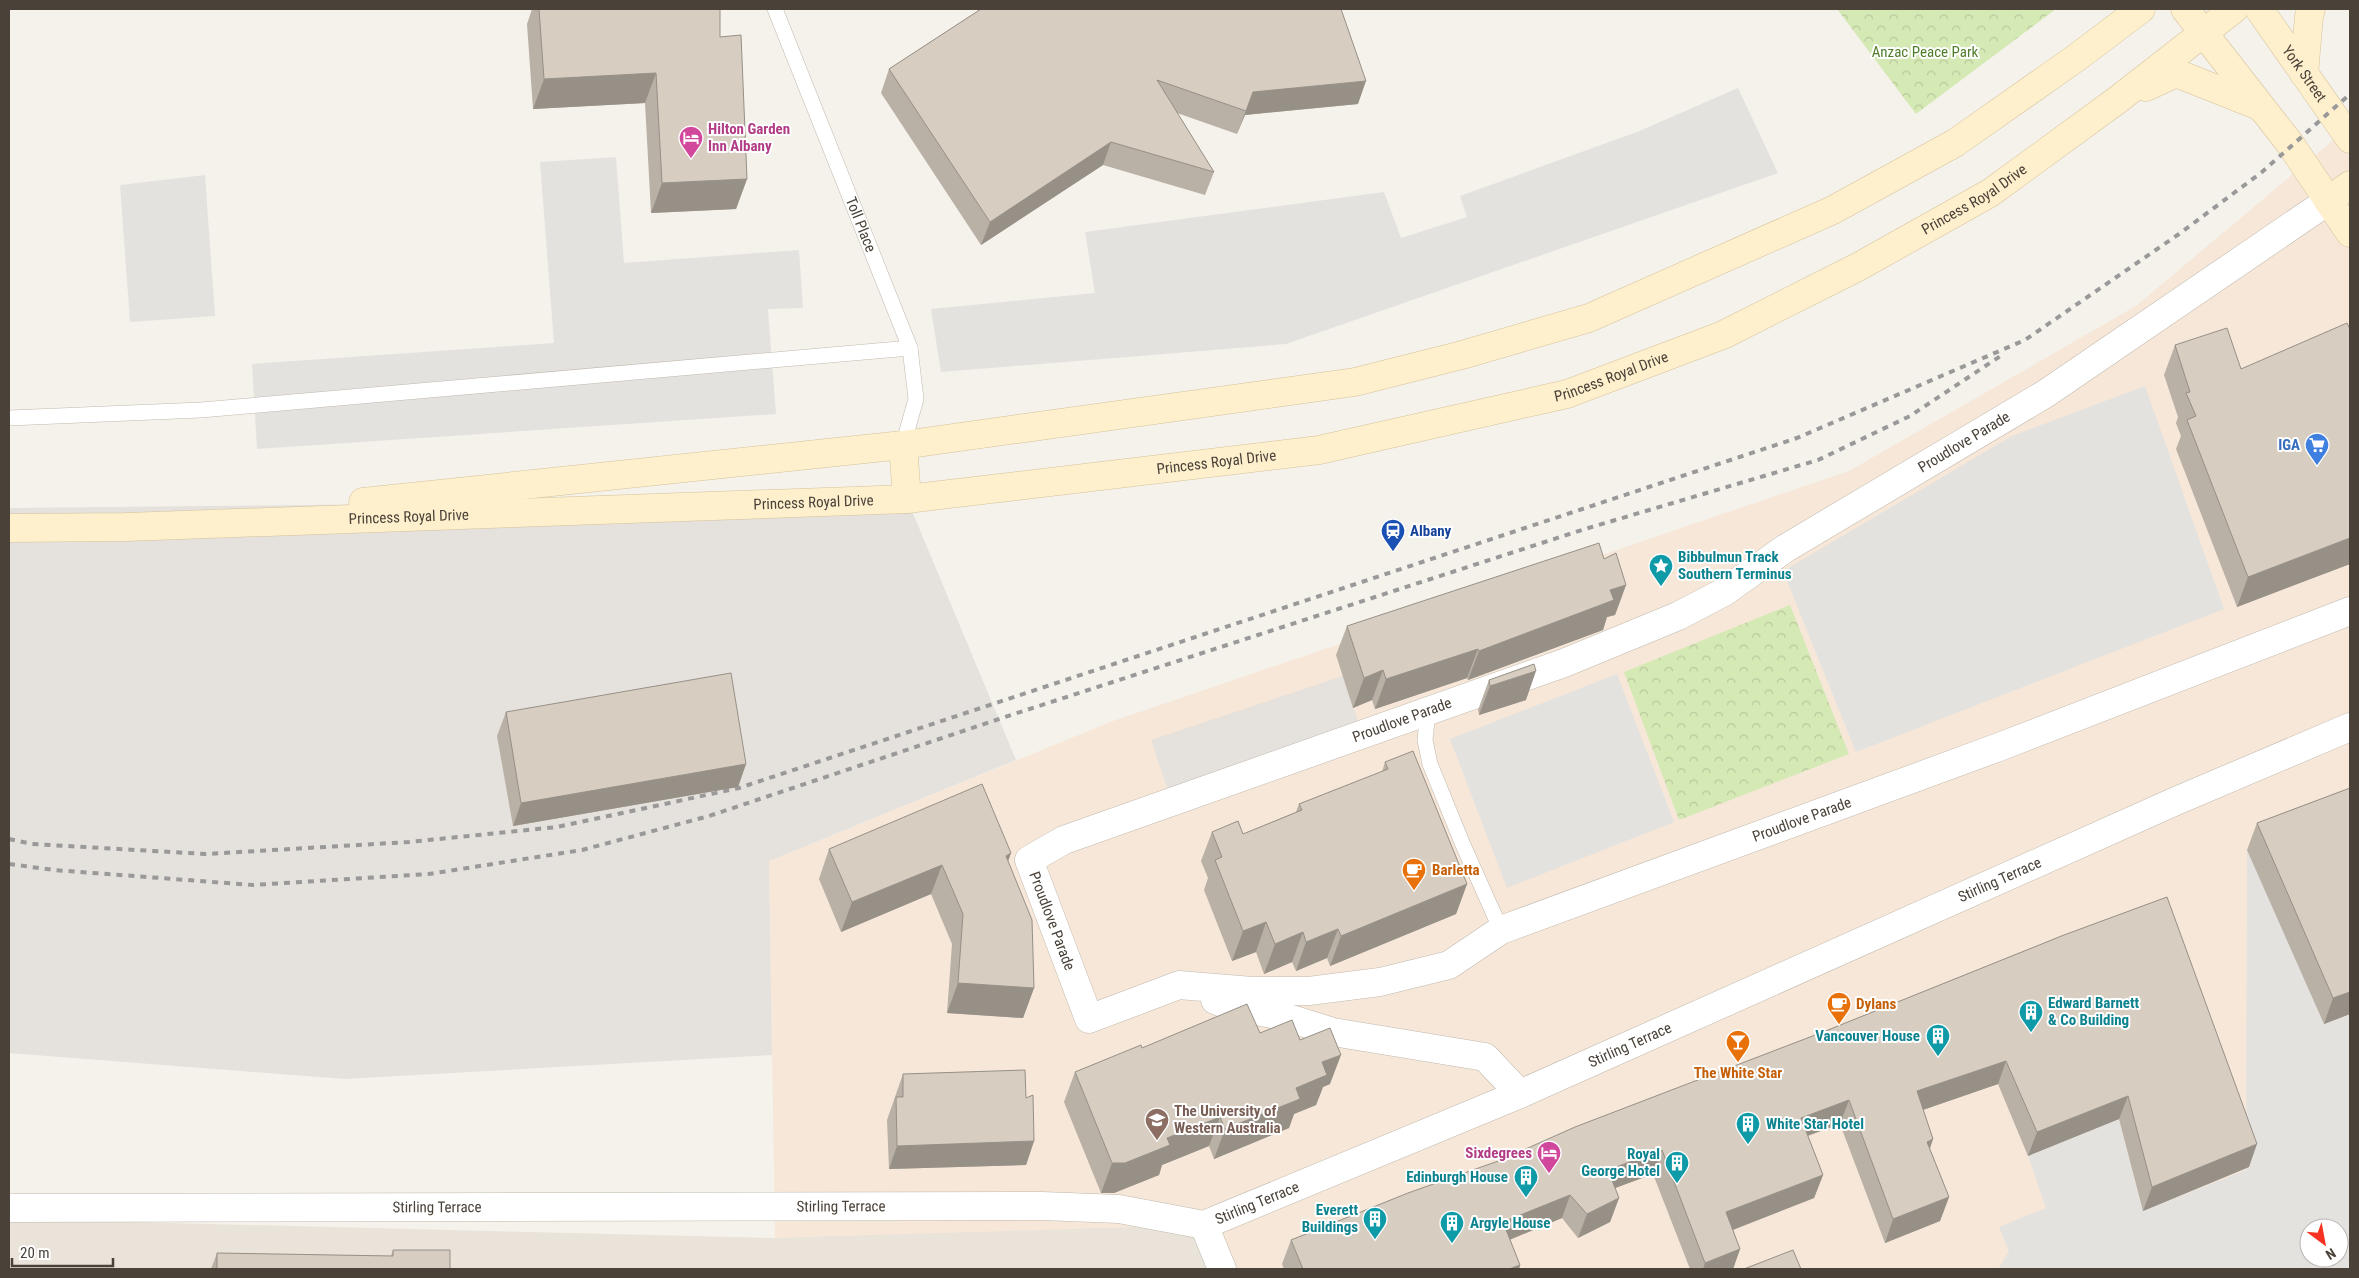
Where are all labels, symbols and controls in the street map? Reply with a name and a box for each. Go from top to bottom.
street label: York Street [2278,42,2330,105]
park label: Anzac Peace Park [1872,43,1979,61]
place label: Hilton Garden Inn Albany [708,120,790,155]
hotel icon: Hilton Garden Inn Albany [678,125,704,159]
street label: Princess Royal Drive [1918,160,2030,239]
street label: Toll Place [842,194,880,255]
street label: Princess Royal Drive [1553,348,1671,406]
street label: Proudlove Parade [1915,408,2013,476]
supermarket icon: IGA [2304,432,2330,466]
place label: IGA [2278,436,2300,454]
street label: Princess Royal Drive [1156,446,1277,478]
street label: Princess Royal Drive [753,491,874,513]
street label: Princess Royal Drive [348,506,469,528]
station icon: Albany [1380,518,1406,552]
place label: Albany [1410,522,1452,540]
place label: Bibbulmun Track Southern Terminus [1678,548,1792,583]
place icon: Bibbulmun Track Southern Terminus [1648,553,1674,587]
street label: Proudlove Parade [1350,694,1454,746]
street label: Proudlove Parade [1750,793,1854,846]
street label: Stirling Terrace [1955,853,2044,906]
cafe icon: Barletta [1401,857,1427,891]
place label: Barletta [1432,861,1480,879]
street label: Proudlove Parade [1025,869,1079,973]
cafe icon: Dylans [1826,991,1852,1025]
place label: Edward Barnett & Co Building [2048,994,2140,1029]
place label: Dylans [1856,995,1896,1013]
building icon: Edward Barnett & Co Building [2018,999,2044,1033]
street label: Stirling Terrace [1586,1019,1674,1071]
building icon: Vancouver House [1925,1023,1951,1057]
place label: Vancouver House [1815,1027,1920,1045]
bar icon: The White Star [1725,1029,1751,1063]
place label: The White Star [1694,1064,1782,1082]
place label: The University of Western Australia [1174,1102,1281,1137]
school or university icon: The University of Western Australia [1144,1107,1170,1141]
building icon: White Star Hotel [1735,1111,1761,1145]
place label: White Star Hotel [1766,1115,1864,1133]
hotel icon: Sixdegrees [1536,1140,1562,1174]
place label: Sixdegrees [1465,1144,1532,1162]
place label: Royal George Hotel [1581,1145,1660,1180]
building icon: Royal George Hotel [1664,1150,1690,1184]
building icon: Edinburgh House [1513,1164,1539,1198]
place label: Edinburgh House [1406,1168,1508,1186]
street label: Stirling Terrace [1212,1178,1302,1228]
street label: Stirling Terrace [796,1197,886,1215]
street label: Stirling Terrace [392,1198,482,1216]
place label: Everett Buildings [1302,1201,1358,1236]
building icon: Everett Buildings [1362,1206,1388,1240]
building icon: Argyle House [1439,1210,1465,1244]
place label: Argyle House [1470,1214,1550,1232]
north arrow [2299,1218,2349,1268]
scale bar [12,1236,114,1268]
text: 20 m [20,1244,50,1262]
text: N [2323,1245,2339,1263]

